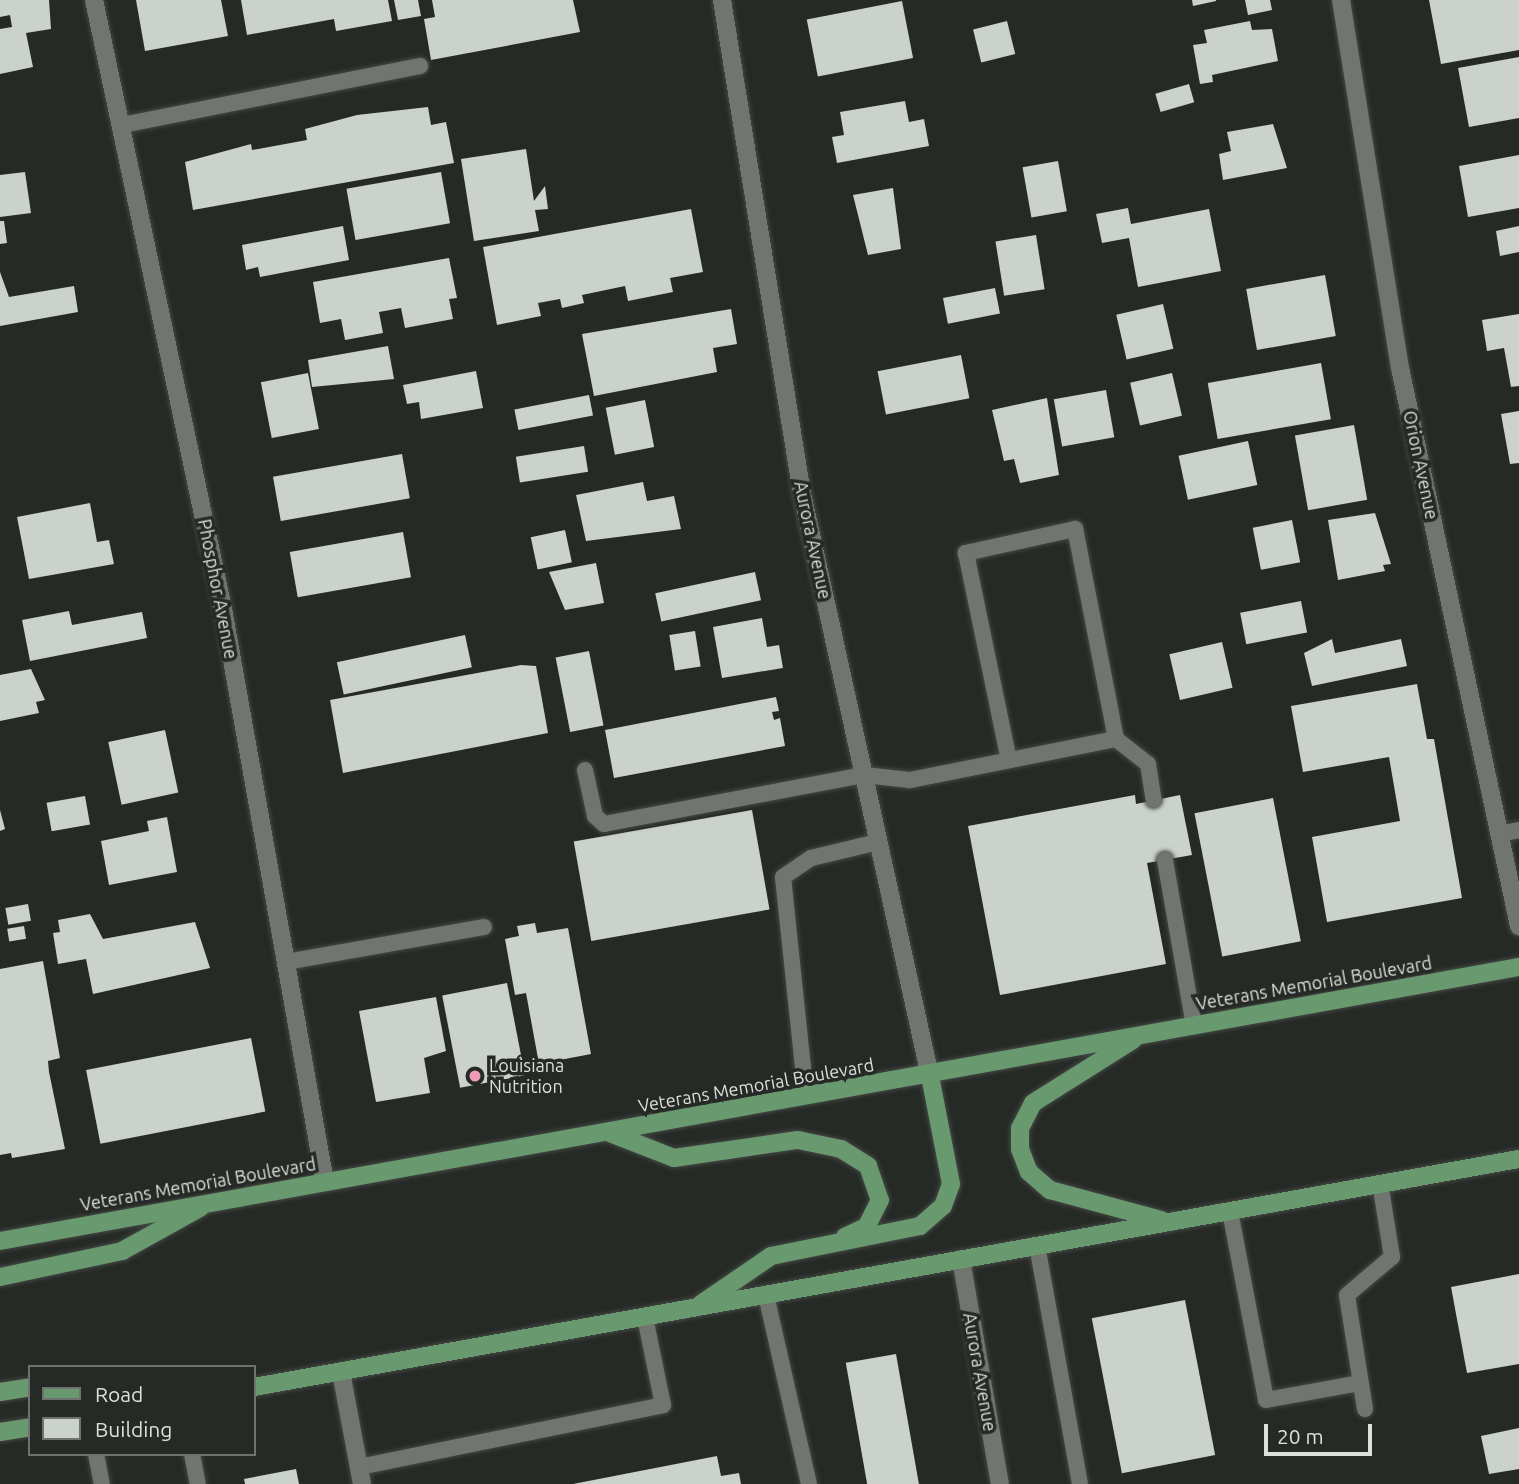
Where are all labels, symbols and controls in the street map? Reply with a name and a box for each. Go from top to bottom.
street label: Orion Avenue [1399,409,1443,521]
street label: Aurora Avenue [790,479,836,601]
street label: Phosphor Avenue [194,517,242,661]
street label: Veterans Memorial Boulevard [1194,952,1434,1014]
street label: Veterans Memorial Boulevard [636,1054,876,1116]
place label: Louisiana Nutrition [489,1055,564,1098]
marker: Louisiana Nutrition [467,1068,483,1084]
street label: Veterans Memorial Boulevard [78,1153,318,1215]
street label: Aurora Avenue [959,1311,1001,1433]
legend [28,1365,256,1456]
text: Road [95,1382,143,1406]
scale bar [1267,1410,1376,1454]
text: Building [95,1417,172,1441]
text: 20 m [1277,1424,1324,1448]

